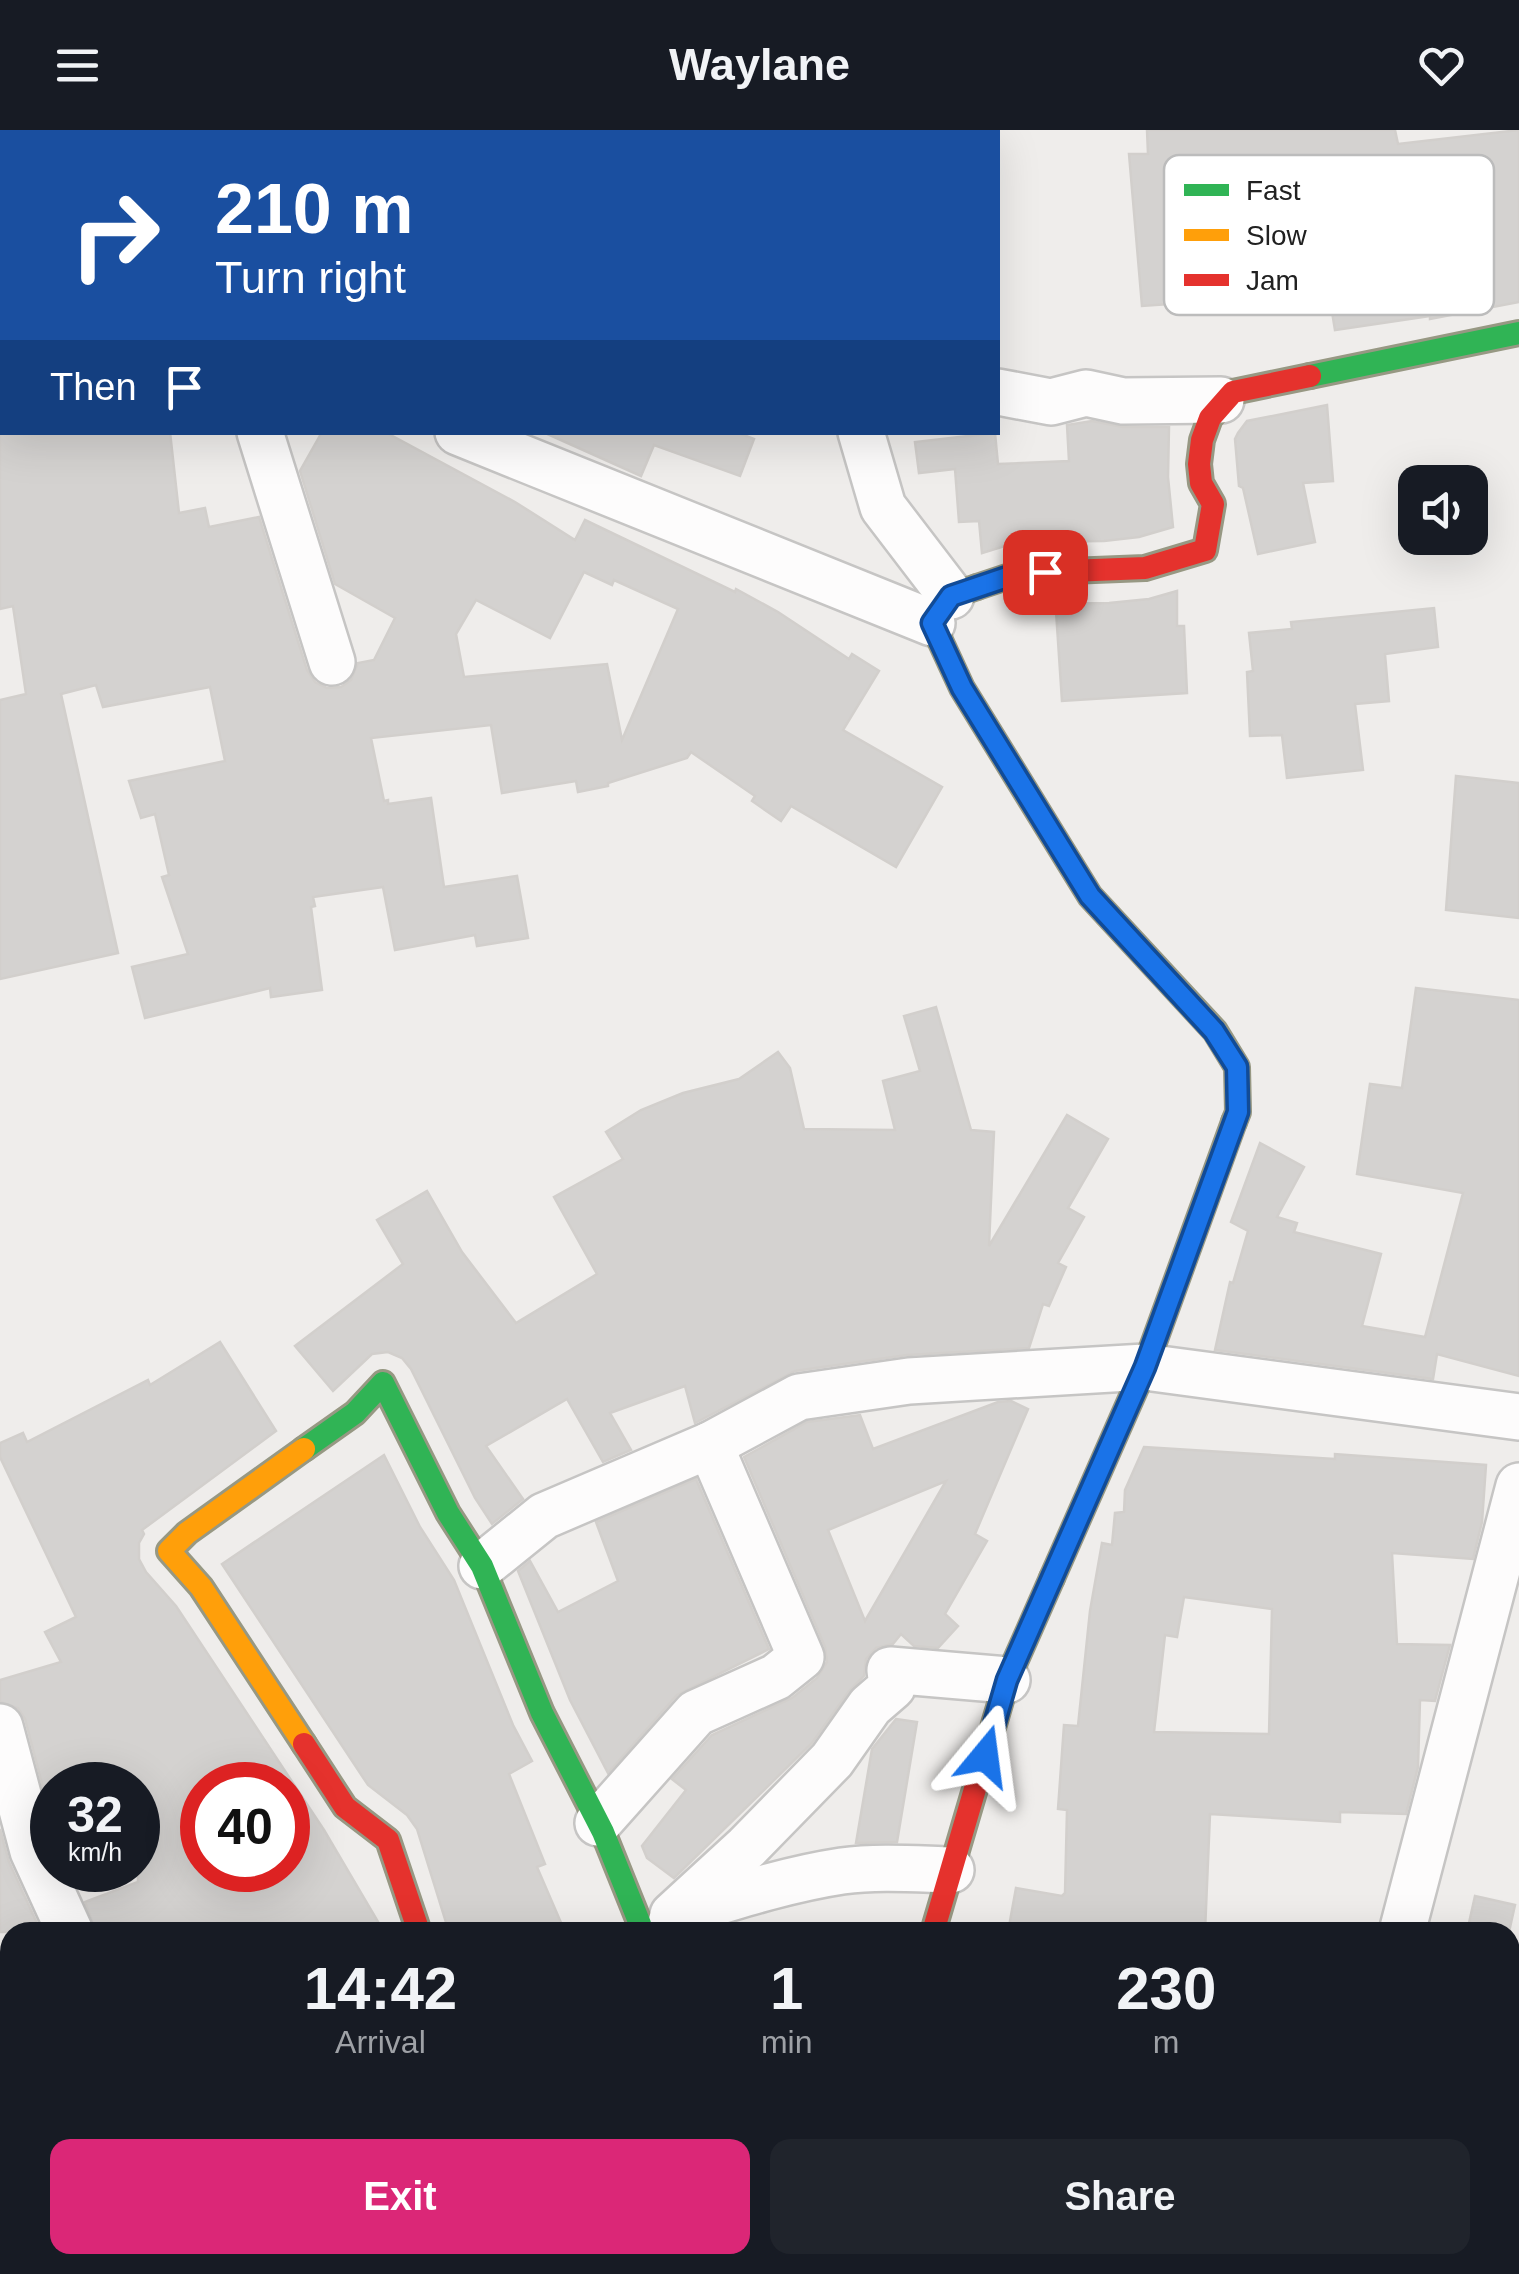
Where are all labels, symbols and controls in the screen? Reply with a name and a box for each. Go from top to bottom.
icon: menu [50,38,105,93]
icon: heart [1414,38,1469,93]
text: Waylane [669,39,850,90]
legend [1164,155,1494,315]
icon: right [50,170,180,300]
text: 210 m [215,170,413,248]
text: Fast [1246,175,1301,206]
text: Slow [1246,220,1307,251]
text: Turn right [215,252,406,303]
text: Jam [1246,265,1299,296]
icon: arrive [157,360,212,415]
text: Then [50,366,137,408]
map controls [1398,465,1488,555]
button: sound [1398,465,1488,555]
pin [1003,530,1088,615]
icon: arrive [1018,545,1073,600]
position arrow [933,1704,1037,1808]
speed limit sign: 40 [180,1762,310,1892]
text: 32 [67,1787,123,1843]
text: km/h [68,1838,122,1866]
text: 14:42 [304,1955,457,2022]
text: 1 [770,1955,803,2022]
text: 230 [1116,1955,1216,2022]
text: Arrival [335,2024,426,2060]
text: min [761,2024,812,2060]
text: m [1153,2024,1180,2060]
button: Exit [50,2139,750,2254]
button: Share [770,2139,1470,2254]

